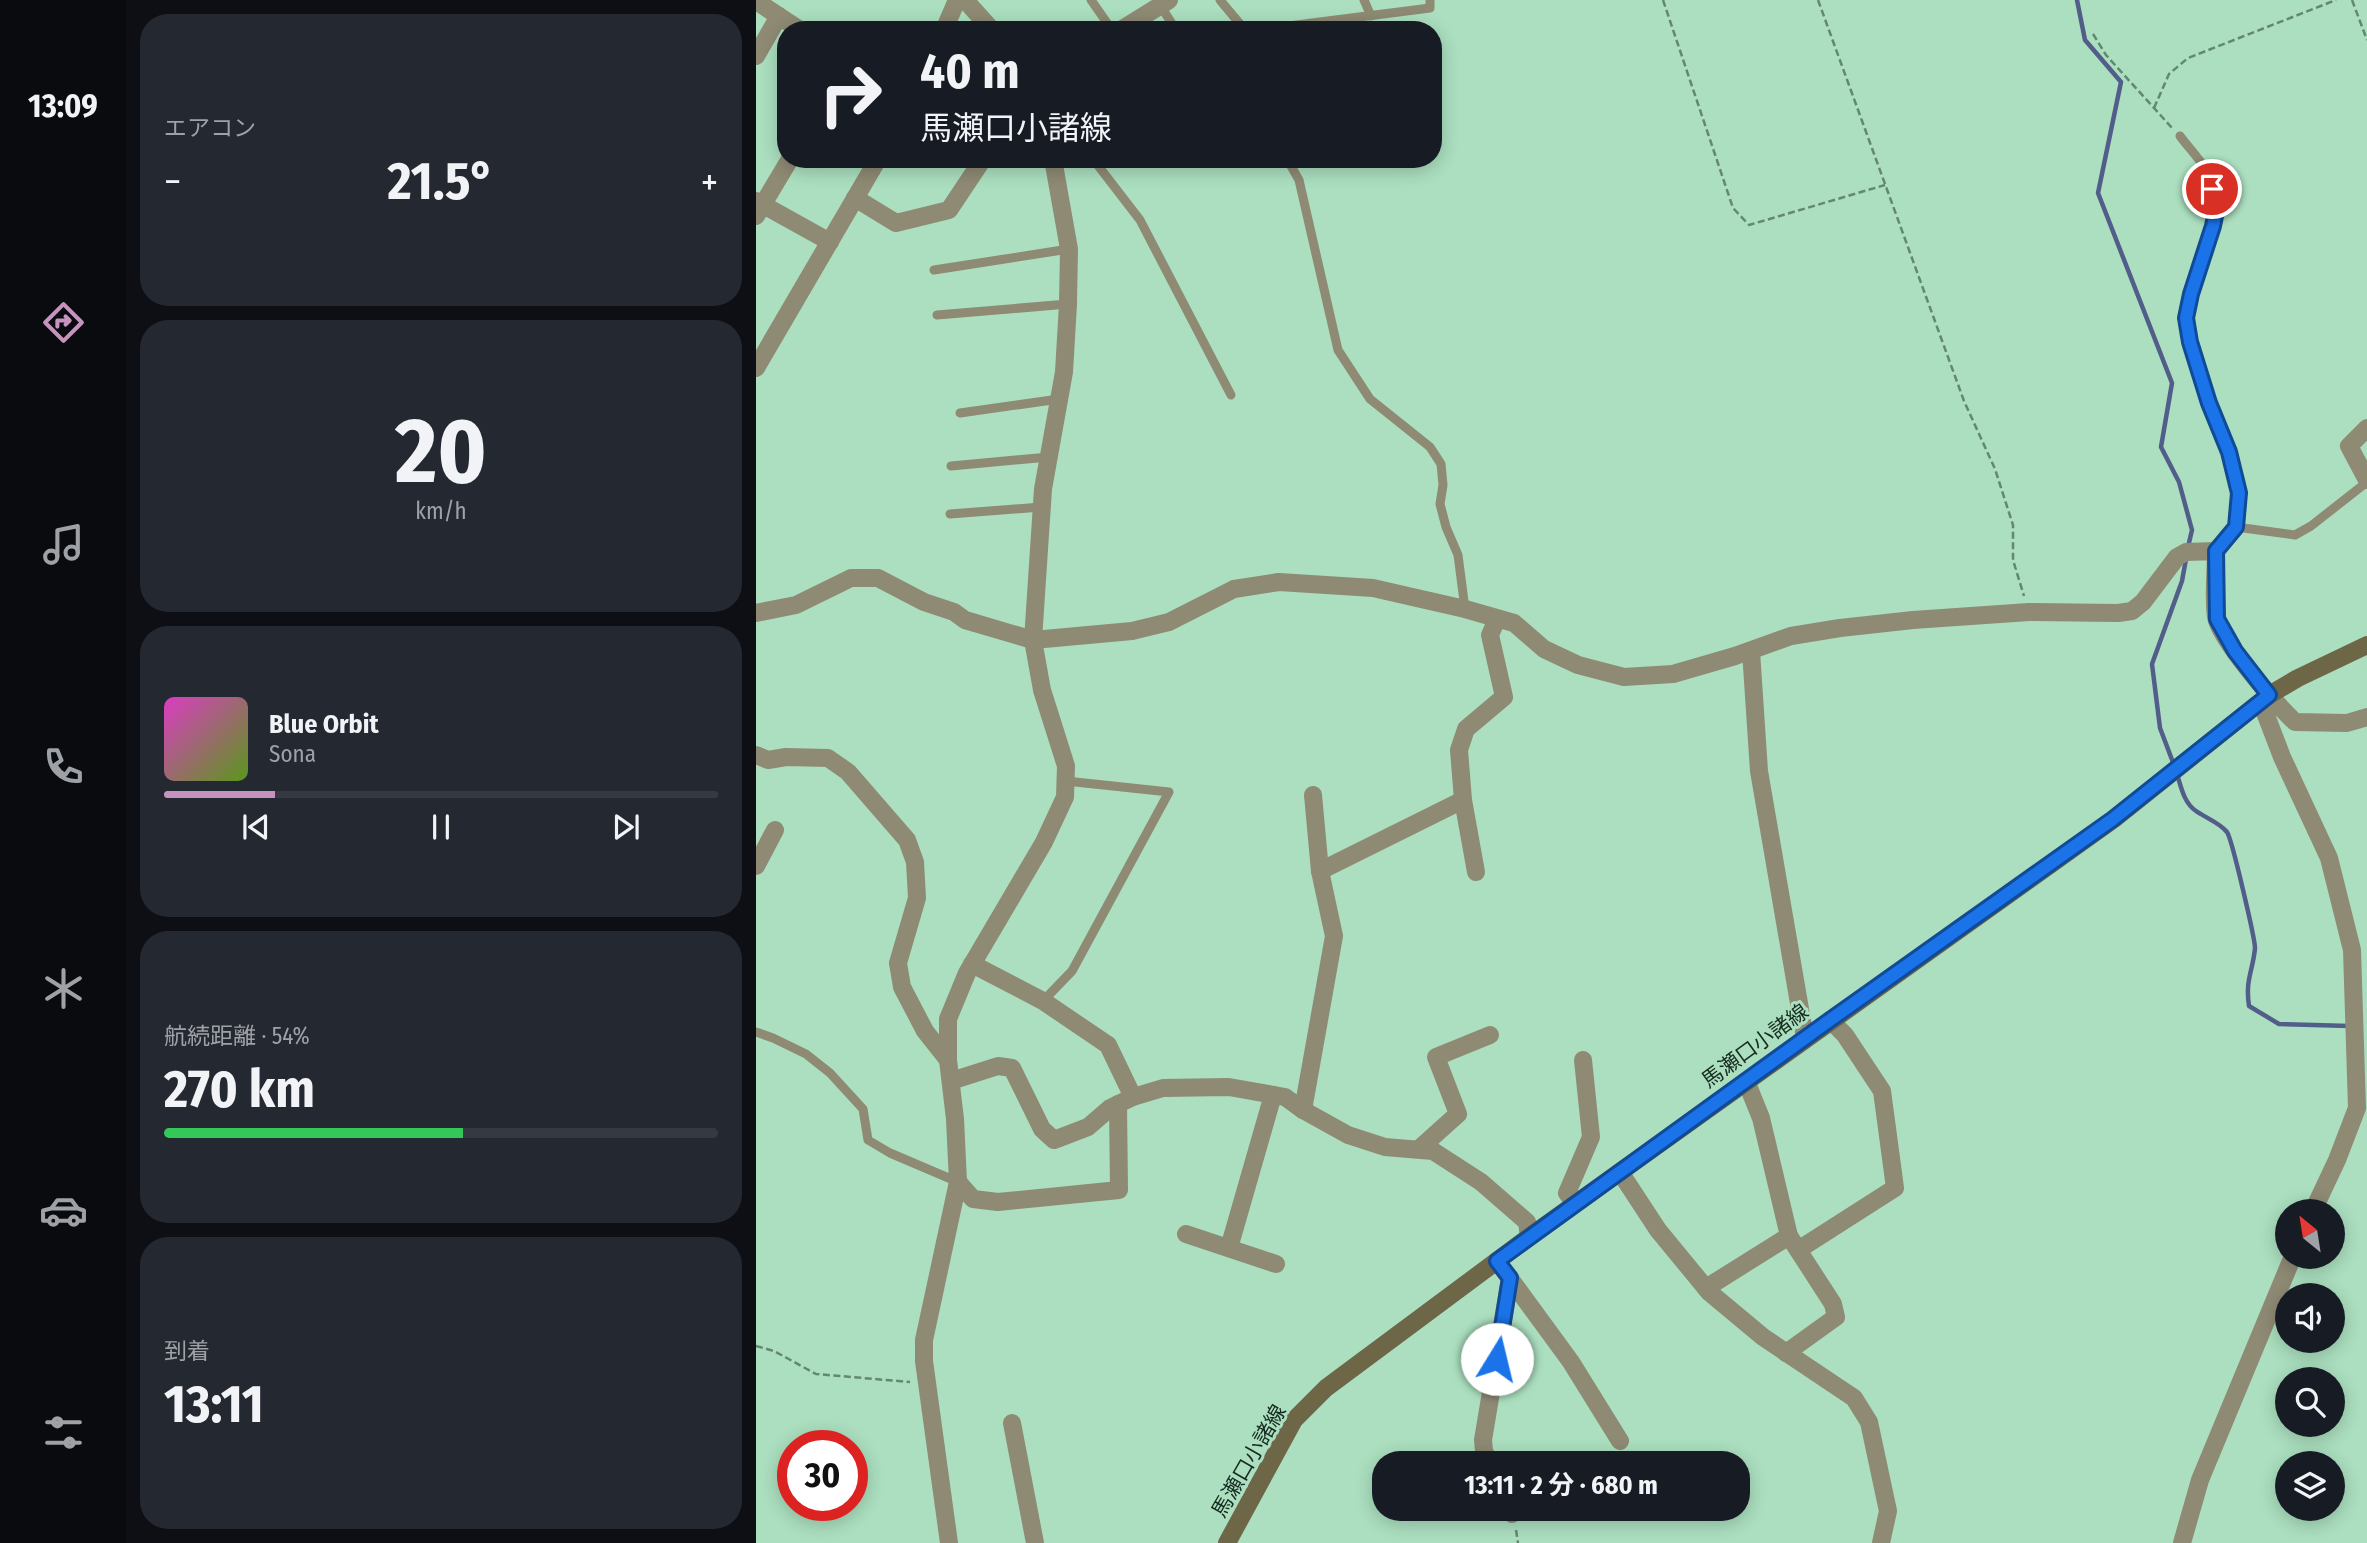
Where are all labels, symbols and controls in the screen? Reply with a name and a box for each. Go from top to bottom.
text: 40 m [920,42,1020,101]
icon: right [805,49,896,140]
text: 13:09 [28,87,98,125]
text: 馬瀬口小諸線 [920,109,1112,147]
text: エアコン [164,114,256,142]
text: 21.5° [387,150,494,213]
text: − [164,159,181,205]
text: + [701,159,718,205]
pin [2182,159,2242,219]
icon: arrive [2193,170,2231,208]
icon: directions [39,298,88,347]
text: 20 [395,397,487,506]
text: km/h [415,497,467,525]
icon: music [39,520,88,569]
text: Blue Orbit [269,709,379,740]
text: Sona [269,740,316,768]
icon: phone [39,742,88,791]
icon: previous [237,808,275,846]
icon: pause [422,808,460,846]
icon: next [607,808,645,846]
icon: climate [39,964,88,1013]
street label: 馬瀬口小諸線 [1696,998,1814,1094]
text: 航続距離 · 54% [164,1022,310,1050]
text: 270 km [164,1058,315,1121]
icon: car [39,1186,88,1235]
north arrow [2275,1199,2345,1269]
map controls [2275,1199,2345,1521]
button: sound [2275,1283,2345,1353]
position arrow [1460,1322,1534,1396]
text: 到着 [164,1337,210,1365]
button: search [2275,1367,2345,1437]
text: 13:11 [164,1373,264,1436]
street label: 馬瀬口小諸線 [1206,1400,1292,1522]
icon: filters [39,1408,88,1457]
speed limit sign: 30 [777,1430,868,1521]
button: layers [2275,1451,2345,1521]
text: 13:11 · 2 分 · 680 m [1464,1470,1658,1501]

